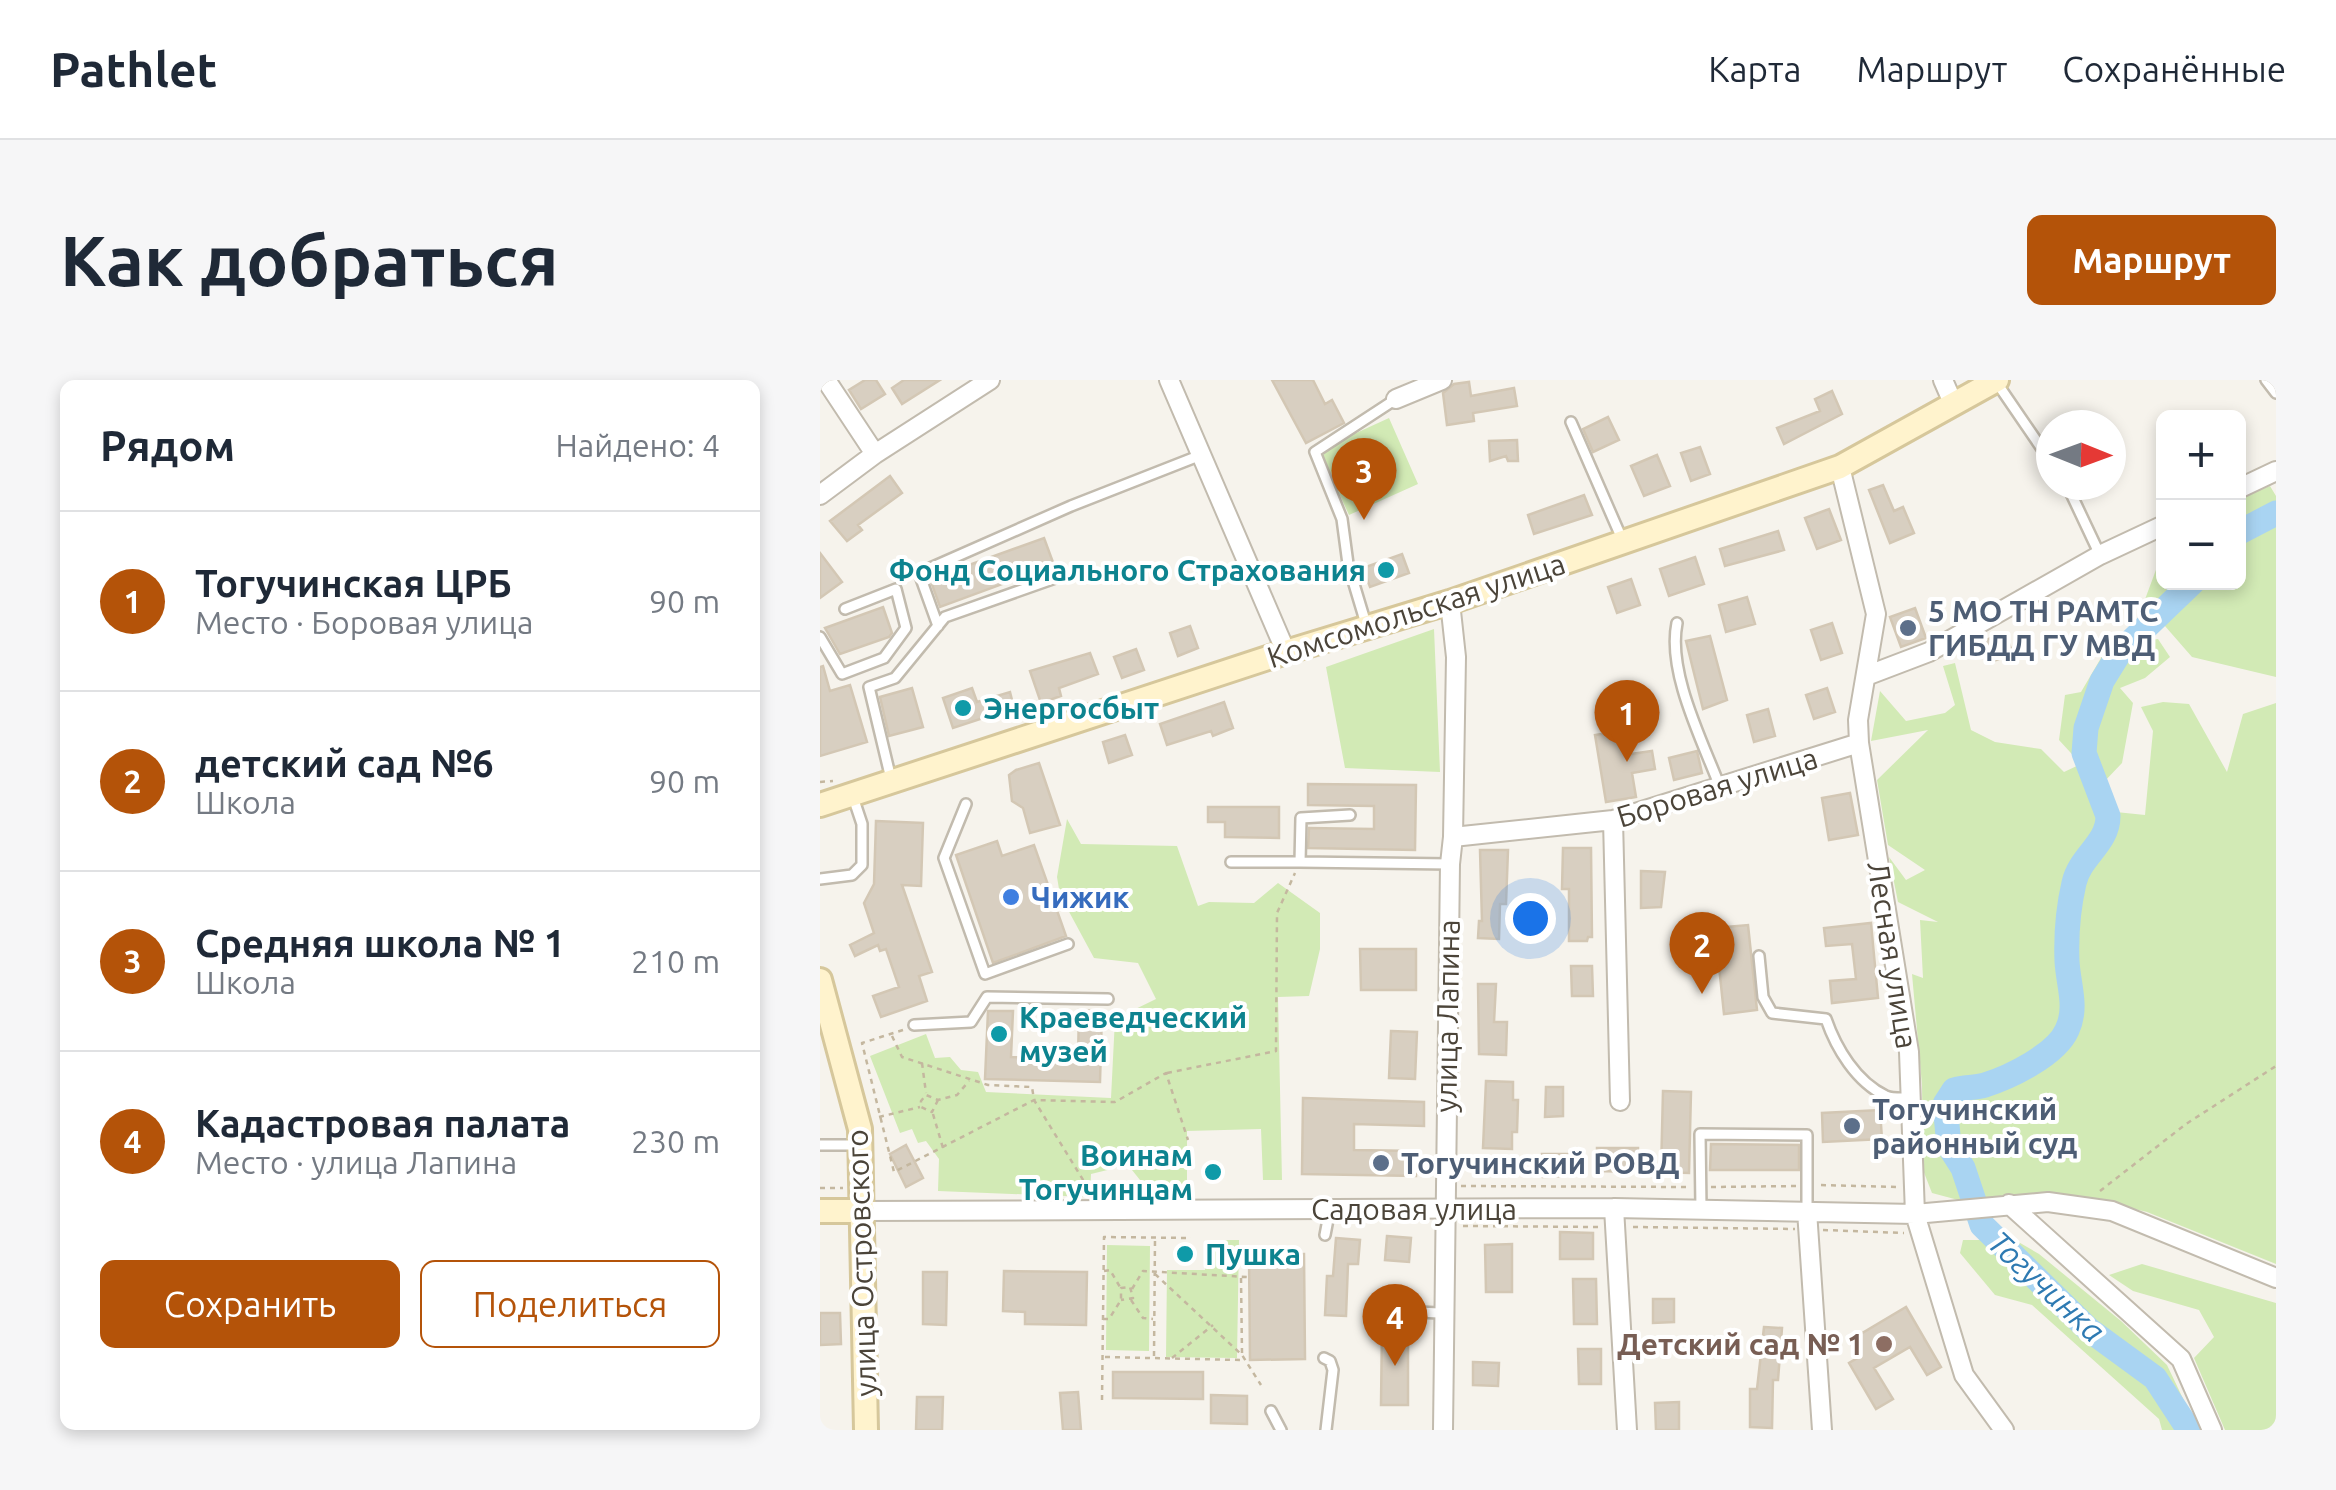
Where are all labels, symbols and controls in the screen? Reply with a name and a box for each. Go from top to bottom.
text: Pathlet [50,42,217,96]
text: Карта [1708,49,1801,89]
text: Маршрут [1856,49,2007,89]
text: Сохранённые [2062,49,2286,89]
button: Маршрут [2027,215,2276,305]
text: Как добраться [60,221,559,299]
north arrow [2036,410,2126,500]
map controls [2156,410,2246,590]
button: + [2156,410,2246,500]
text: Рядом [100,422,235,469]
text: Найдено: 4 [555,427,720,463]
pin: 3 [1332,438,1396,520]
button: − [2156,500,2246,590]
street label: Комсомольская улица [1263,546,1569,674]
place label: Фонд Социального Страхования [889,553,1366,587]
marker: Фонд Социального Страхования [1375,559,1397,581]
text: Тогучинская ЦРБ [195,562,512,604]
text: 1 [123,583,142,619]
text: 90 m [649,583,720,619]
place label: 5 МО ТН РАМТС ГИБДД ГУ МВД [1928,594,2158,662]
text: Место · Боровая улица [195,604,533,640]
marker: 5 МО ТН РАМТС ГИБДД ГУ МВД [1897,617,1919,639]
pin: 1 [1594,680,1660,762]
place label: Энергосбыт [983,691,1159,725]
marker: Энергосбыт [952,697,974,719]
street label: Боровая улица [1612,740,1822,834]
text: детский сад №6 [195,742,494,784]
text: 2 [123,763,142,799]
text: 90 m [649,763,720,799]
text: Школа [195,784,296,820]
street label: Лесная улица [1861,859,1925,1051]
place label: Чижик [1031,880,1129,914]
marker: Чижик [1000,886,1022,908]
your location [1505,893,1556,944]
pin: 2 [1670,912,1734,994]
street label: улица Лапина [1428,919,1466,1113]
text: Средняя школа № 1 [195,922,565,964]
text: 3 [123,943,142,979]
text: 210 m [631,943,720,979]
text: Школа [195,964,296,1000]
place label: Краеведческий музей [1019,1000,1247,1068]
marker: Краеведческий музей [988,1023,1010,1045]
place label: Тогучинский районный суд [1872,1092,2077,1160]
text: Кадастровая палата [195,1102,570,1144]
marker: Тогучинский районный суд [1841,1115,1863,1137]
text: 4 [123,1123,142,1159]
text: 230 m [631,1123,720,1159]
street label: улица Островского [839,1129,883,1397]
place label: Воинам Тогучинцам [1019,1138,1193,1206]
text: Место · улица Лапина [195,1144,517,1180]
place label: Тогучинский РОВД [1401,1146,1680,1180]
marker: Тогучинский РОВД [1370,1152,1392,1174]
marker: Воинам Тогучинцам [1202,1161,1224,1183]
street label: Садовая улица [1311,1192,1517,1226]
water label: Тогучинка [1982,1223,2112,1349]
place label: Пушка [1205,1237,1301,1271]
marker: Пушка [1174,1243,1196,1265]
button: Сохранить [100,1260,400,1348]
button: Поделиться [420,1260,720,1348]
pin: 4 [1362,1284,1428,1366]
place label: Детский сад № 1 [1617,1327,1864,1361]
marker: Детский сад № 1 [1873,1333,1895,1355]

